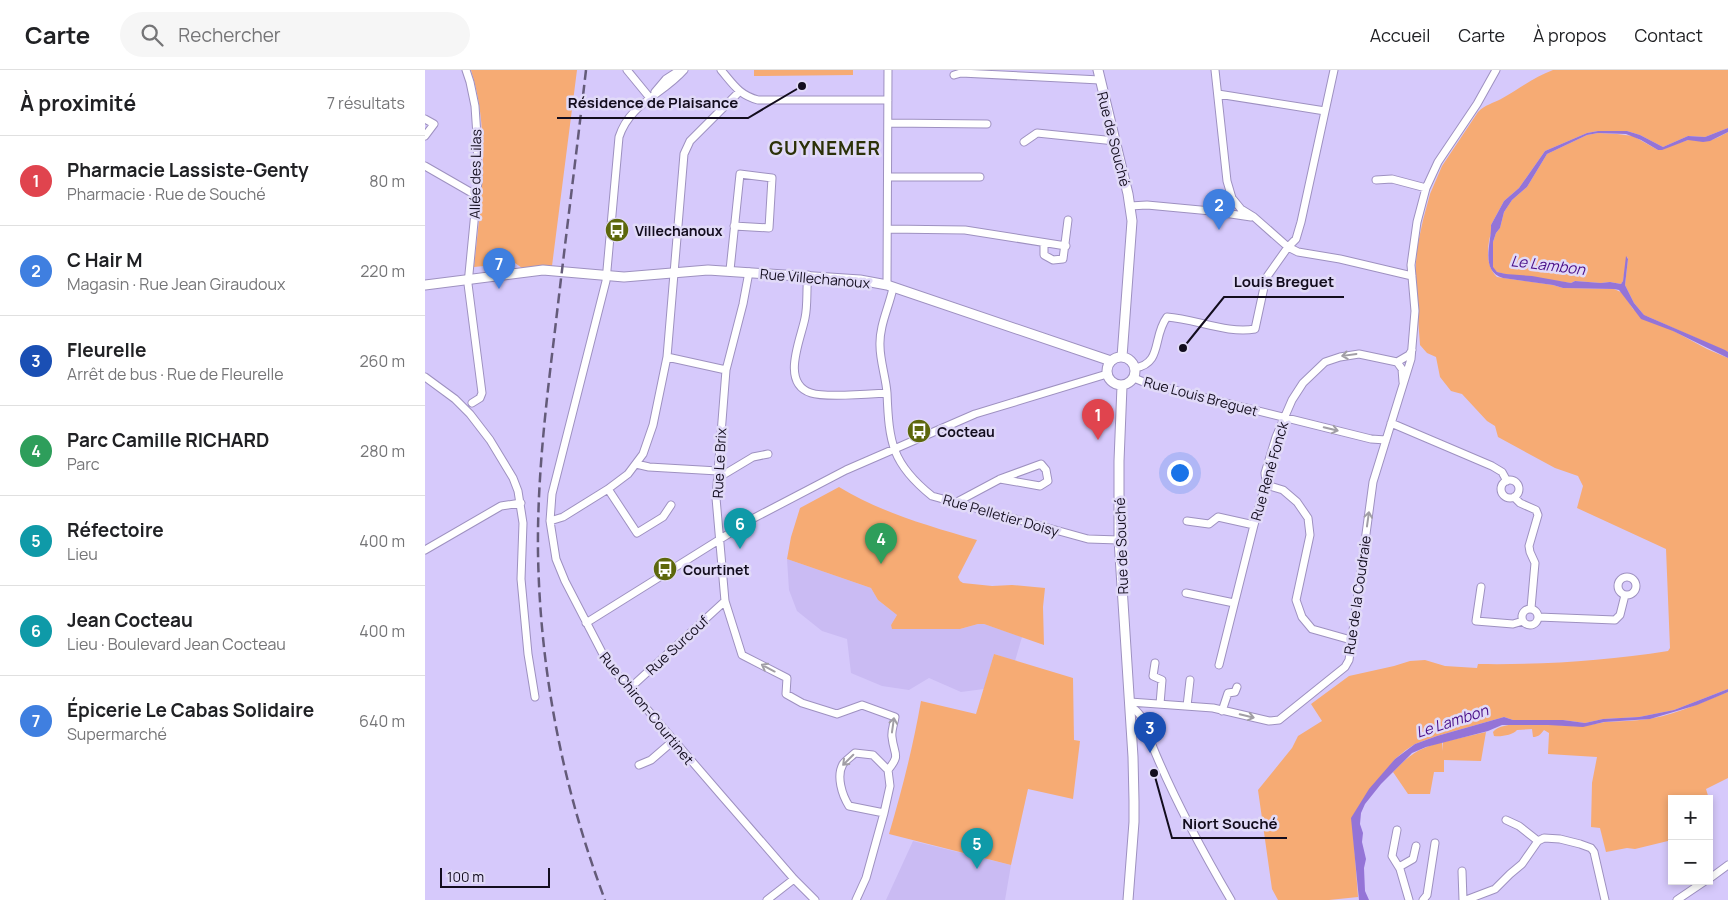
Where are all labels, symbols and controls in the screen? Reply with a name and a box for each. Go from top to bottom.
search box [120,12,470,57]
text: Carte [25,18,90,51]
icon: search [138,21,166,49]
text: Rechercher [178,22,281,48]
text: Accueil [1370,23,1430,47]
text: Carte [1458,23,1505,47]
text: À propos [1533,23,1606,47]
text: Contact [1634,23,1703,47]
callout: Résidence de Plaisance [557,88,748,118]
text: À proximité [20,89,136,117]
street label: Rue de Souché [1093,90,1135,188]
text: 7 résultats [327,92,405,114]
text: Résidence de Plaisance [568,92,738,113]
street label: Allée des Lilas [465,129,485,219]
district label: GUYNEMER [769,135,881,161]
text: Pharmacie Lassiste-Genty [67,157,309,183]
text: 1 [32,170,40,192]
text: 80 m [369,170,405,192]
text: Pharmacie · Rue de Souché [67,183,266,205]
pin: 2 [1203,189,1235,230]
bus stop icon: Villechanoux [604,217,630,243]
place label: Villechanoux [635,221,723,240]
text: C Hair M [67,247,142,273]
pin: 7 [483,248,515,289]
water label: Le Lambon [1510,250,1587,280]
text: 2 [31,260,41,282]
text: 220 m [360,260,405,282]
street label: Rue Villechanoux [759,264,871,292]
callout: Louis Breguet [1224,267,1344,297]
text: Louis Breguet [1234,271,1334,292]
text: Magasin · Rue Jean Giraudoux [67,273,285,295]
text: Fleurelle [67,337,147,363]
text: 3 [31,350,41,372]
text: 260 m [359,350,405,372]
one-way arrow [1342,350,1358,360]
text: Arrêt de bus · Rue de Fleurelle [67,363,284,385]
street label: Rue Louis Breguet [1142,372,1261,420]
pin: 1 [1082,399,1114,440]
bus stop icon: Cocteau [906,418,932,444]
street label: Rue René Fonck [1246,418,1293,523]
place label: Cocteau [937,422,995,441]
one-way arrow [1322,425,1338,434]
text: Parc Camille RICHARD [67,427,269,453]
street label: Rue Le Brix [708,427,730,499]
text: 4 [31,440,41,462]
text: 280 m [360,440,405,462]
text: Parc [67,453,100,475]
your location [1167,460,1193,486]
street label: Rue Pelletier Doisy [941,489,1062,541]
street label: Rue de Souché [1110,497,1132,595]
pin: 6 [724,508,756,549]
one-way arrow [1363,511,1373,527]
text: Réfectoire [67,517,164,543]
pin: 4 [865,523,897,564]
text: 5 [31,530,41,552]
text: 400 m [359,530,405,552]
street label: Rue de la Coudraie [1339,534,1375,656]
text: Lieu [67,543,98,565]
bus stop icon: Courtinet [652,556,678,582]
place label: Courtinet [683,560,749,579]
text: Jean Cocteau [67,607,193,633]
street label: Rue Surcouf [642,611,712,679]
text: 6 [31,620,41,642]
text: 400 m [359,620,405,642]
text: Lieu · Boulevard Jean Cocteau [67,633,286,655]
street label: Rue Chiron-Courtinet [596,648,699,769]
one-way arrow [761,663,776,672]
text: Épicerie Le Cabas Solidaire [67,697,314,723]
water label: Le Lambon [1413,699,1492,743]
text: 7 [32,710,40,732]
text: 640 m [359,710,405,732]
pin: 3 [1134,712,1166,753]
one-way arrow [1239,712,1255,721]
one-way arrow [888,718,898,734]
text: Supermarché [67,723,167,745]
one-way arrow [842,754,854,766]
map controls [1668,795,1713,885]
button: + [1668,795,1713,840]
callout: Niort Souché [1172,808,1287,838]
text: Niort Souché [1182,813,1278,834]
pin: 5 [961,828,993,869]
button: − [1668,840,1713,885]
scale bar [440,865,550,888]
text: 100 m [447,867,484,886]

